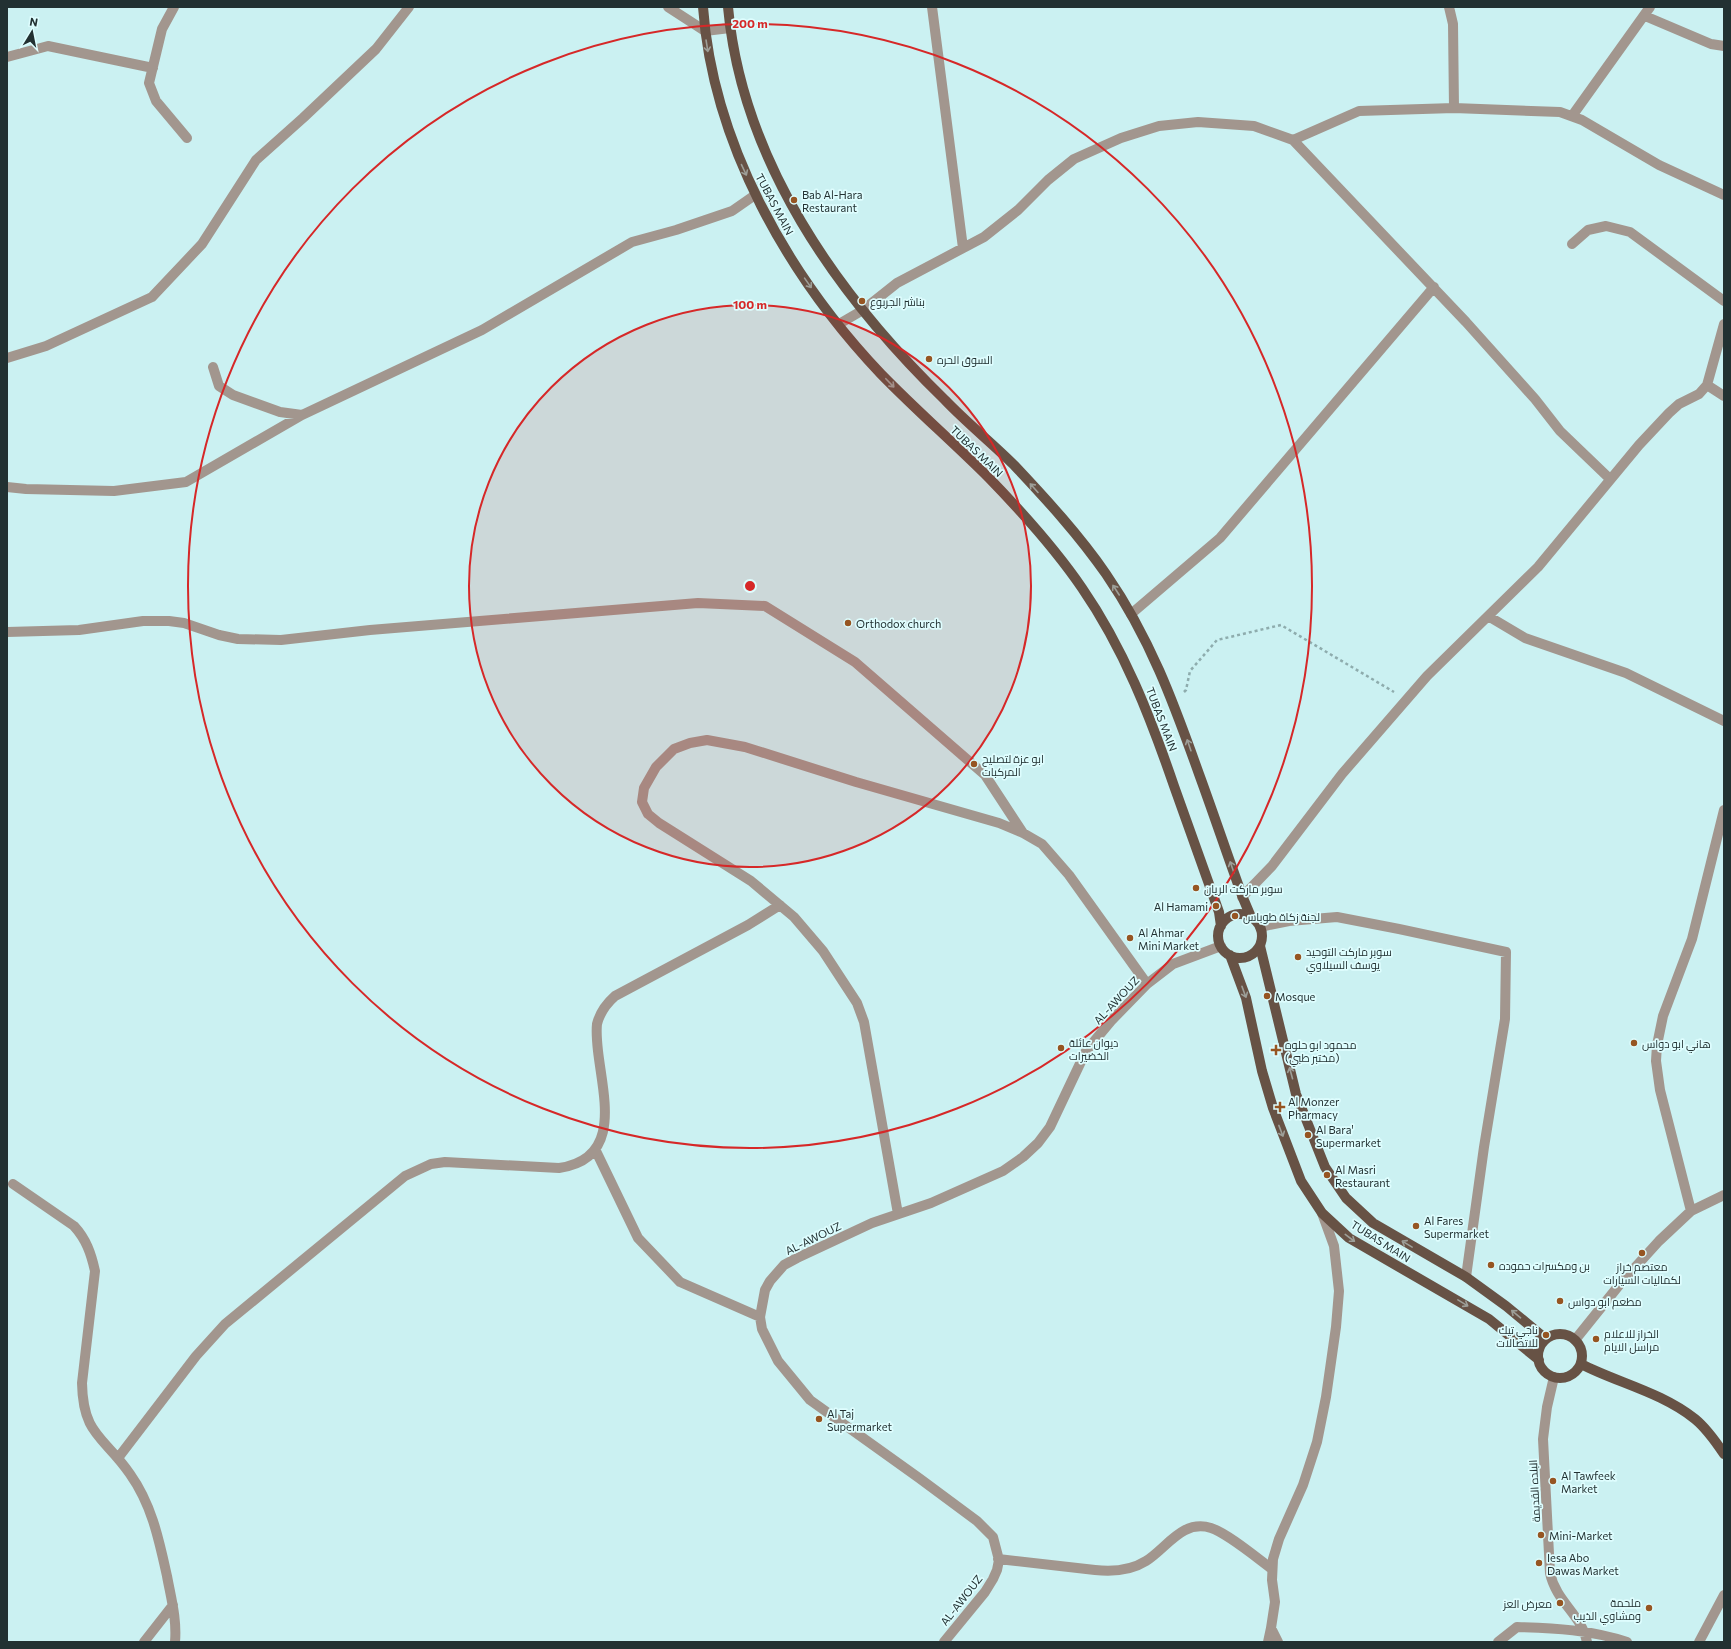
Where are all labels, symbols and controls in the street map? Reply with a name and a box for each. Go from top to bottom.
north arrow [12,12,52,52]
text: N [29,15,39,29]
text: 200 m [732,16,768,30]
one-way arrow [703,39,711,52]
one-way arrow [741,164,748,176]
street label: TUBAS MAIN [753,171,797,237]
place label: Bab Al-Hara Restaurant [802,188,863,214]
marker: Bab Al-Hara Restaurant [789,195,799,205]
one-way arrow [804,277,812,288]
place label: بناشر الجربوع [870,295,925,310]
marker: بناشر الجربوع [857,296,867,306]
text: 100 m [733,297,767,311]
place label: السوق الحره [937,353,993,367]
marker: السوق الحره [924,354,934,364]
one-way arrow [885,378,895,388]
street label: TUBAS MAIN [948,423,1006,479]
one-way arrow [1030,483,1039,494]
centre of rings [743,579,757,593]
one-way arrow [1112,585,1120,596]
place label: Orthodox church [856,617,941,630]
marker: Orthodox church [843,618,853,628]
street label: TUBAS MAIN [1144,685,1180,753]
one-way arrow [1184,739,1192,751]
place label: ابو عزة لتصليح المركبات [982,752,1044,779]
marker: ابو عزة لتصليح المركبات [969,759,979,769]
one-way arrow [1228,861,1235,874]
place label: سوبر ماركت الريان [1204,882,1283,896]
marker: سوبر ماركت الريان [1191,883,1201,893]
place label: Al Hamami [1154,900,1208,913]
marker: Al Hamami [1211,901,1221,911]
place label: لجنة زكاة طوباس [1243,910,1320,924]
marker: لجنة زكاة طوباس [1230,911,1240,921]
place label: Al Ahmar Mini Market [1138,926,1200,952]
marker: Al Ahmar Mini Market [1125,933,1135,943]
place label: سوبر ماركت التوحيد يوسف السيلاوي [1306,945,1392,974]
marker: سوبر ماركت التوحيد يوسف السيلاوي [1293,952,1303,962]
street label: AL-AWOUZ [1091,973,1141,1027]
one-way arrow [1240,985,1248,997]
place label: Mosque [1275,990,1316,1003]
marker: Mosque [1262,991,1272,1001]
place label: ديوان عائلة الخضيرات [1069,1036,1118,1063]
place label: هاني ابو دواس [1642,1037,1711,1053]
place label: محمود ابو حلوه (مختبر طبي) [1285,1038,1357,1067]
marker: هاني ابو دواس [1629,1038,1639,1048]
marker: ديوان عائلة الخضيرات [1056,1043,1066,1053]
marker: محمود ابو حلوه (مختبر طبي) [1270,1044,1282,1056]
one-way arrow [1286,1067,1294,1080]
place label: Al Monzer Pharmacy [1288,1095,1340,1121]
marker: Al Monzer Pharmacy [1275,1102,1285,1112]
place label: Al Bara' Supermarket [1316,1123,1381,1149]
one-way arrow [1278,1124,1286,1136]
marker: Al Bara' Supermarket [1303,1130,1313,1140]
place label: Al Masri Restaurant [1335,1163,1391,1189]
marker: Al Masri Restaurant [1322,1170,1332,1180]
place label: Al Fares Supermarket [1424,1214,1489,1240]
street label: TUBAS MAIN [1349,1218,1413,1264]
street label: AL-AWOUZ [783,1219,843,1257]
marker: Al Fares Supermarket [1411,1221,1421,1231]
one-way arrow [1345,1234,1356,1242]
one-way arrow [1402,1240,1413,1248]
marker: معتصم خراز لكماليات السيارات [1637,1248,1647,1258]
place label: بن ومكسرات حموده [1499,1259,1590,1273]
marker: بن ومكسرات حموده [1486,1260,1496,1270]
place label: معتصم خراز لكماليات السيارات [1603,1260,1681,1287]
place label: مطعم ابو دواس [1568,1295,1642,1310]
marker: مطعم ابو دواس [1555,1296,1565,1306]
one-way arrow [1457,1300,1469,1308]
one-way arrow [1510,1310,1521,1319]
place label: ناجي تيك للاتصالات [1496,1323,1538,1349]
place label: الخراز للاعلام مراسل الايام [1604,1327,1659,1355]
marker: ناجي تيك للاتصالات [1541,1330,1551,1340]
marker: الخراز للاعلام مراسل الايام [1591,1334,1601,1344]
place label: Al Taj Supermarket [827,1407,892,1433]
marker: Al Taj Supermarket [814,1414,824,1424]
street label: البلده القديمة [1526,1459,1542,1523]
place label: Al Tawfeek Market [1561,1469,1616,1495]
marker: Al Tawfeek Market [1548,1476,1558,1486]
place label: Mini-Market [1549,1529,1613,1542]
marker: Mini-Market [1536,1530,1546,1540]
place label: Iesa Abo Dawas Market [1547,1551,1619,1577]
marker: Iesa Abo Dawas Market [1534,1558,1544,1568]
street label: AL-AWOUZ [937,1572,985,1628]
place label: ملحمة ومشاوي الذيب [1573,1596,1641,1625]
place label: معرض العز [1502,1597,1552,1611]
marker: معرض العز [1555,1598,1565,1608]
marker: ملحمة ومشاوي الذيب [1644,1603,1654,1613]

